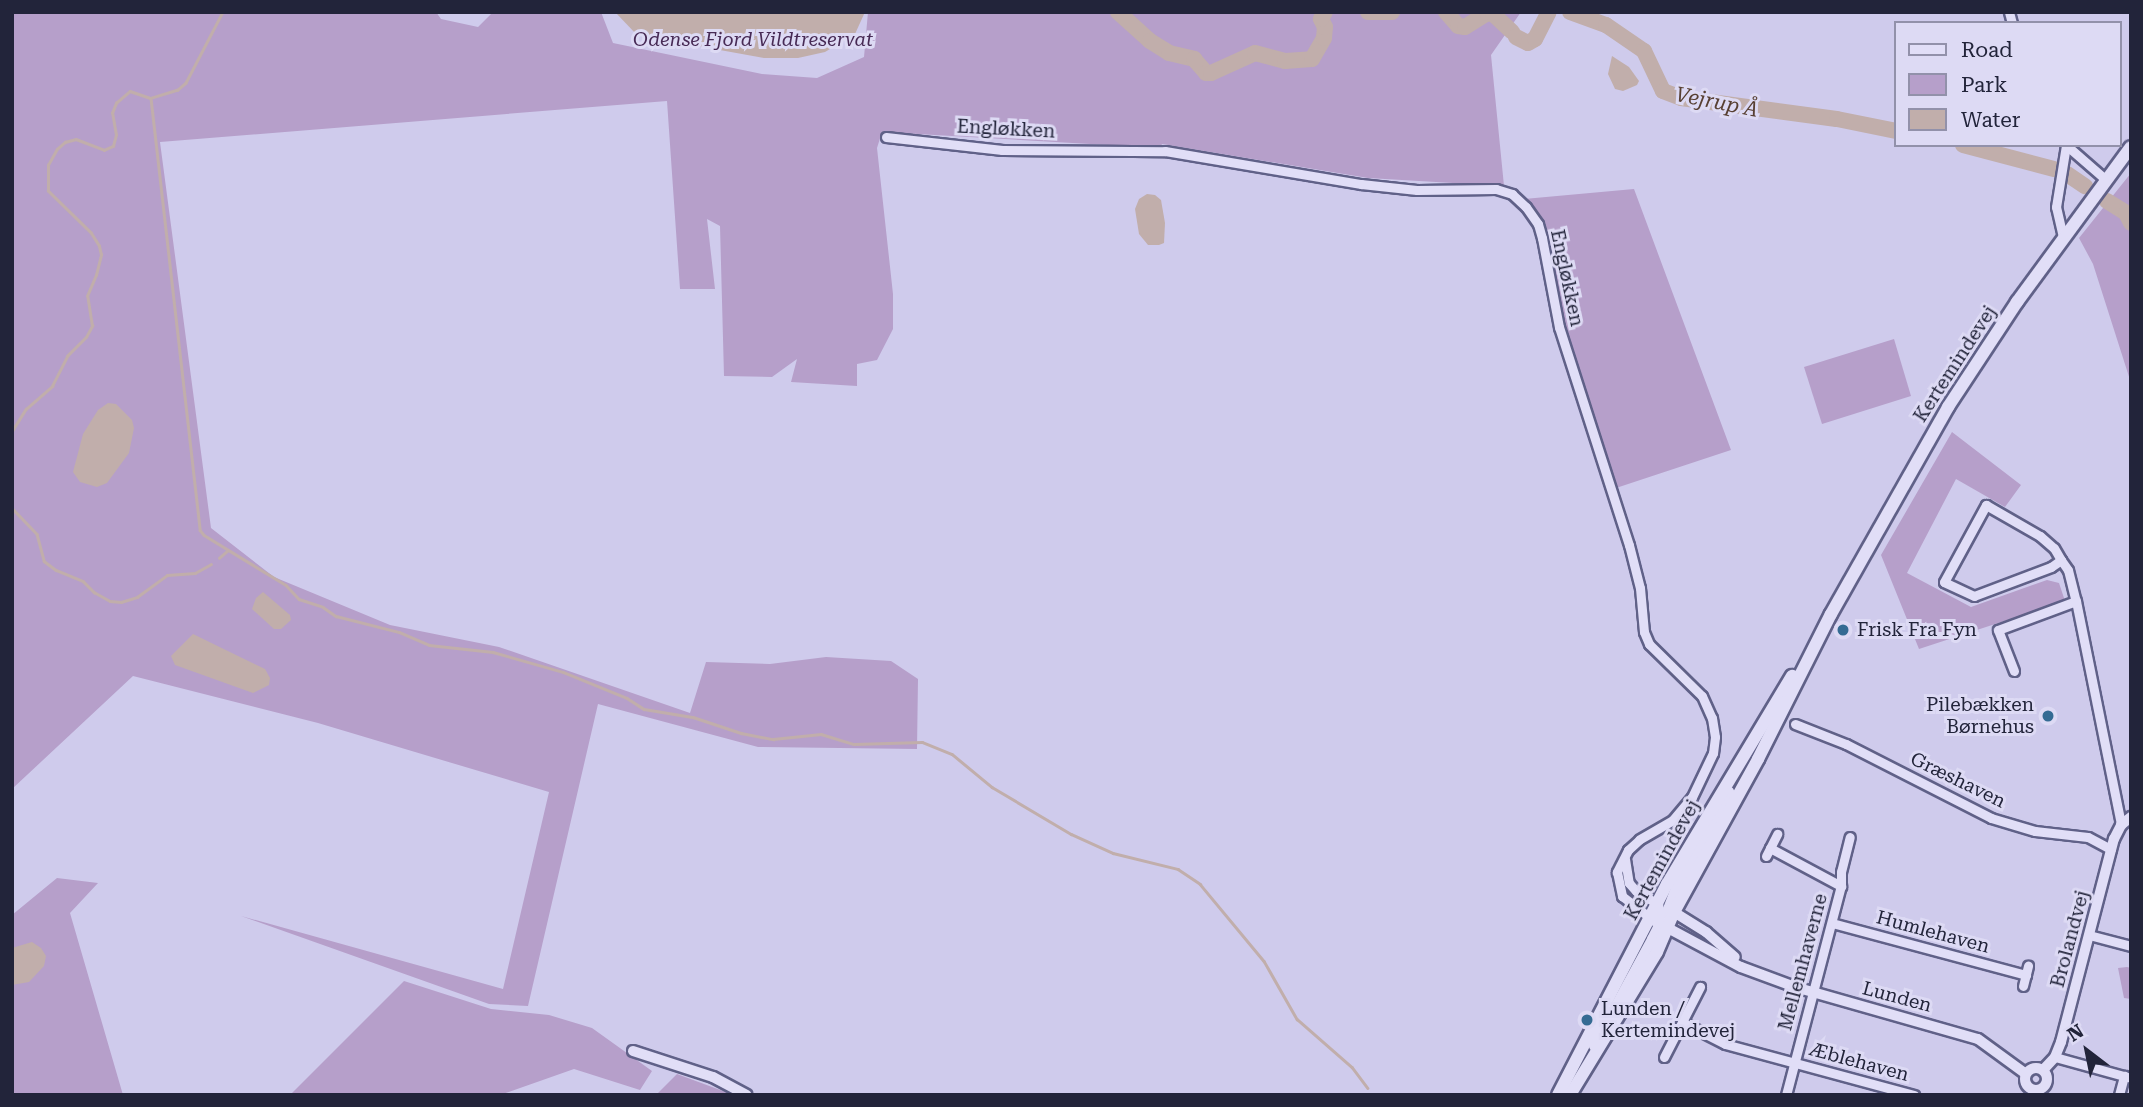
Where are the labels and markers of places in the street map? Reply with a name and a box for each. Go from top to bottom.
place label: Frisk Fra Fyn [1857,619,1977,641]
marker: Frisk Fra Fyn [1835,622,1851,638]
place label: Pilebækken Børnehus [1926,694,2034,738]
marker: Pilebækken Børnehus [2040,708,2056,724]
place label: Lunden / Kertemindevej [1601,998,1735,1042]
marker: Lunden / Kertemindevej [1579,1012,1595,1028]

